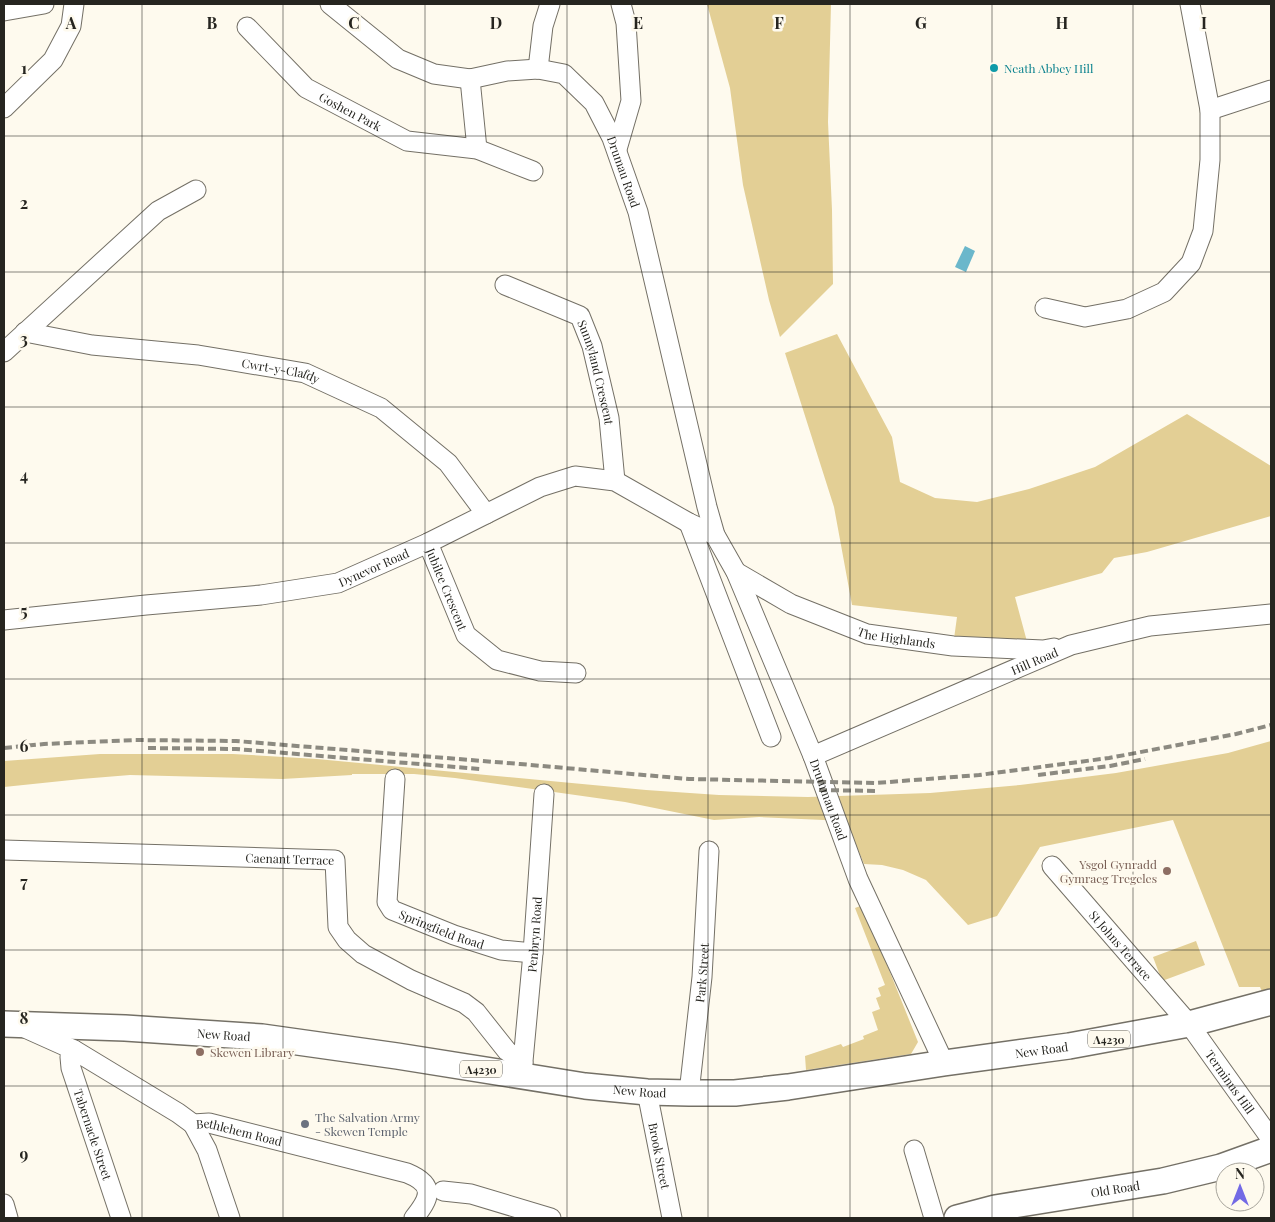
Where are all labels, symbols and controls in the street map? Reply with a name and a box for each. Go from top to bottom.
text: A [65,12,77,33]
text: B [207,12,218,33]
text: C [348,12,360,33]
text: D [490,12,502,33]
text: E [633,12,643,33]
text: F [774,12,784,33]
text: G [915,12,927,33]
text: H [1056,12,1069,33]
text: I [1201,12,1207,33]
text: 1 [21,57,27,78]
place label: Neath Abbey Hill [1004,60,1094,76]
marker: Neath Abbey Hill [988,62,1000,74]
street label: Goshen Park [316,88,385,134]
street label: Drumau Road [604,134,644,210]
text: 2 [20,192,28,213]
street label: Sunnyland Crescent [574,317,618,426]
text: 3 [20,328,28,349]
street label: Cwrt-y-Clafdy [241,355,322,387]
text: 4 [20,464,28,485]
street label: Dynevor Road [336,545,411,590]
street label: Jubilee Crescent [423,545,472,633]
text: 5 [20,600,28,621]
street label: The Highlands [855,623,936,651]
street label: Hill Road [1008,644,1060,678]
text: 6 [20,735,29,756]
street label: Drummau Road [807,756,851,842]
street label: Caenant Terrace [245,849,335,868]
place label: Ysgol Gynradd Gymraeg Tregeles [1060,856,1157,886]
marker: Ysgol Gynradd Gymraeg Tregeles [1161,865,1173,877]
text: 7 [20,871,28,892]
street label: Penbryn Road [523,896,545,973]
street label: Springfield Road [397,906,486,952]
street label: St Johns Terrace [1086,907,1156,984]
street label: Park Street [691,942,712,1003]
text: 8 [20,1007,29,1028]
street label: New Road [196,1025,251,1044]
road number: A4230 [1088,1030,1130,1048]
street label: New Road [1014,1038,1069,1061]
place label: Skewen Library [210,1044,294,1060]
marker: Skewen Library [194,1046,206,1058]
street label: Terminus Hill [1202,1047,1259,1117]
road number: A4230 [460,1060,502,1078]
street label: New Road [612,1081,667,1100]
street label: Tabernacle Street [70,1087,116,1183]
place label: The Salvation Army - Skewen Temple [315,1109,420,1139]
street label: Bethlehem Road [195,1115,284,1149]
marker: The Salvation Army - Skewen Temple [299,1118,311,1130]
street label: Brook Street [645,1121,674,1191]
text: 9 [20,1143,29,1164]
north arrow [1215,1162,1265,1212]
text: N [1235,1164,1245,1183]
street label: Old Road [1090,1177,1141,1201]

